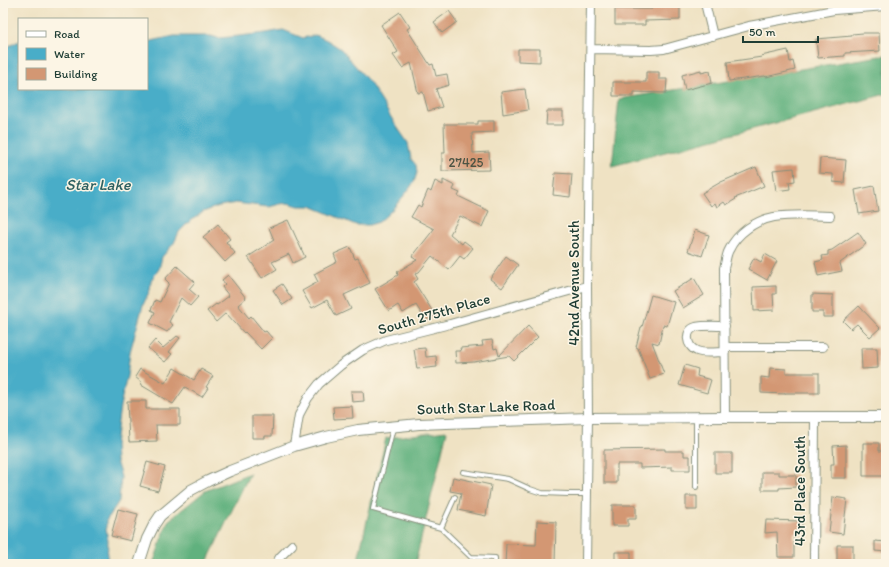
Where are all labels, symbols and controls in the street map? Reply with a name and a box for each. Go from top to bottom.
legend [18,18,148,90]
scale bar [743,18,818,44]
text: 50 m [749,25,775,39]
text: Road [54,27,80,41]
text: Water [54,47,85,61]
text: Building [54,67,98,81]
house number: 27425 [449,155,484,170]
water label: Star Lake [66,175,132,194]
street label: 42nd Avenue South [565,220,583,346]
street label: South 275th Place [376,289,492,339]
street label: South Star Lake Road [417,396,555,418]
street label: 43rd Place South [791,436,809,546]

